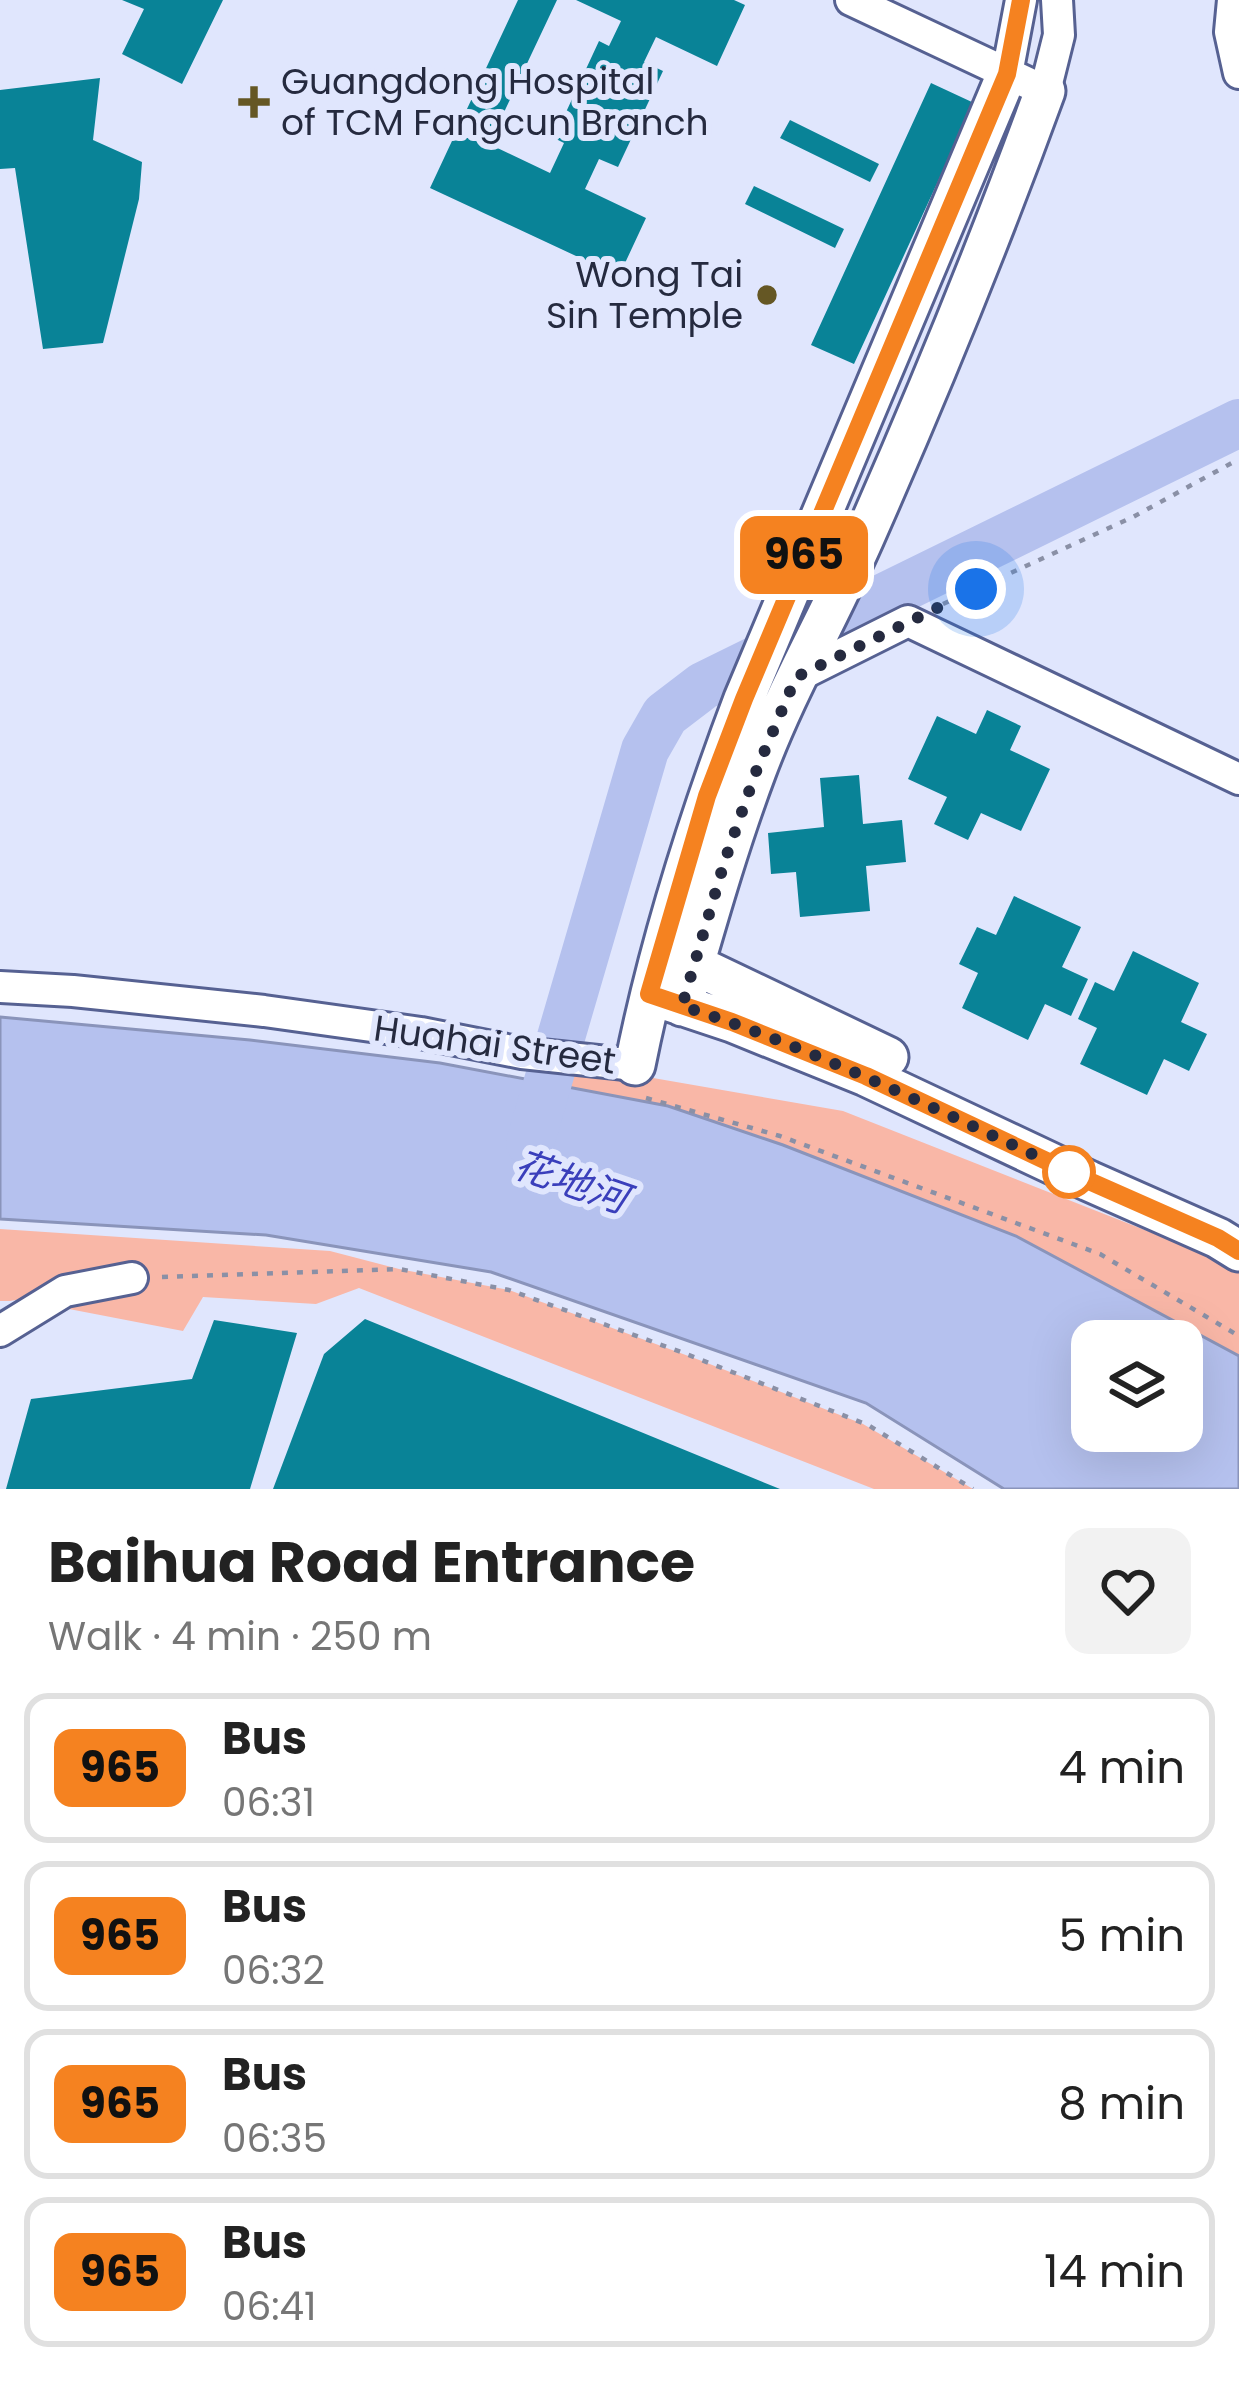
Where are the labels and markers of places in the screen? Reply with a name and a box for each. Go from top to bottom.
place label: Guangdong Hospital of TCM Fangcun Branch [281,56,709,148]
marker: Guangdong Hospital of TCM Fangcun Branch [238,86,270,118]
place label: Wong Tai Sin Temple [546,249,743,341]
marker: Wong Tai Sin Temple [754,282,780,308]
unlabelled marker [1044,1147,1094,1197]

